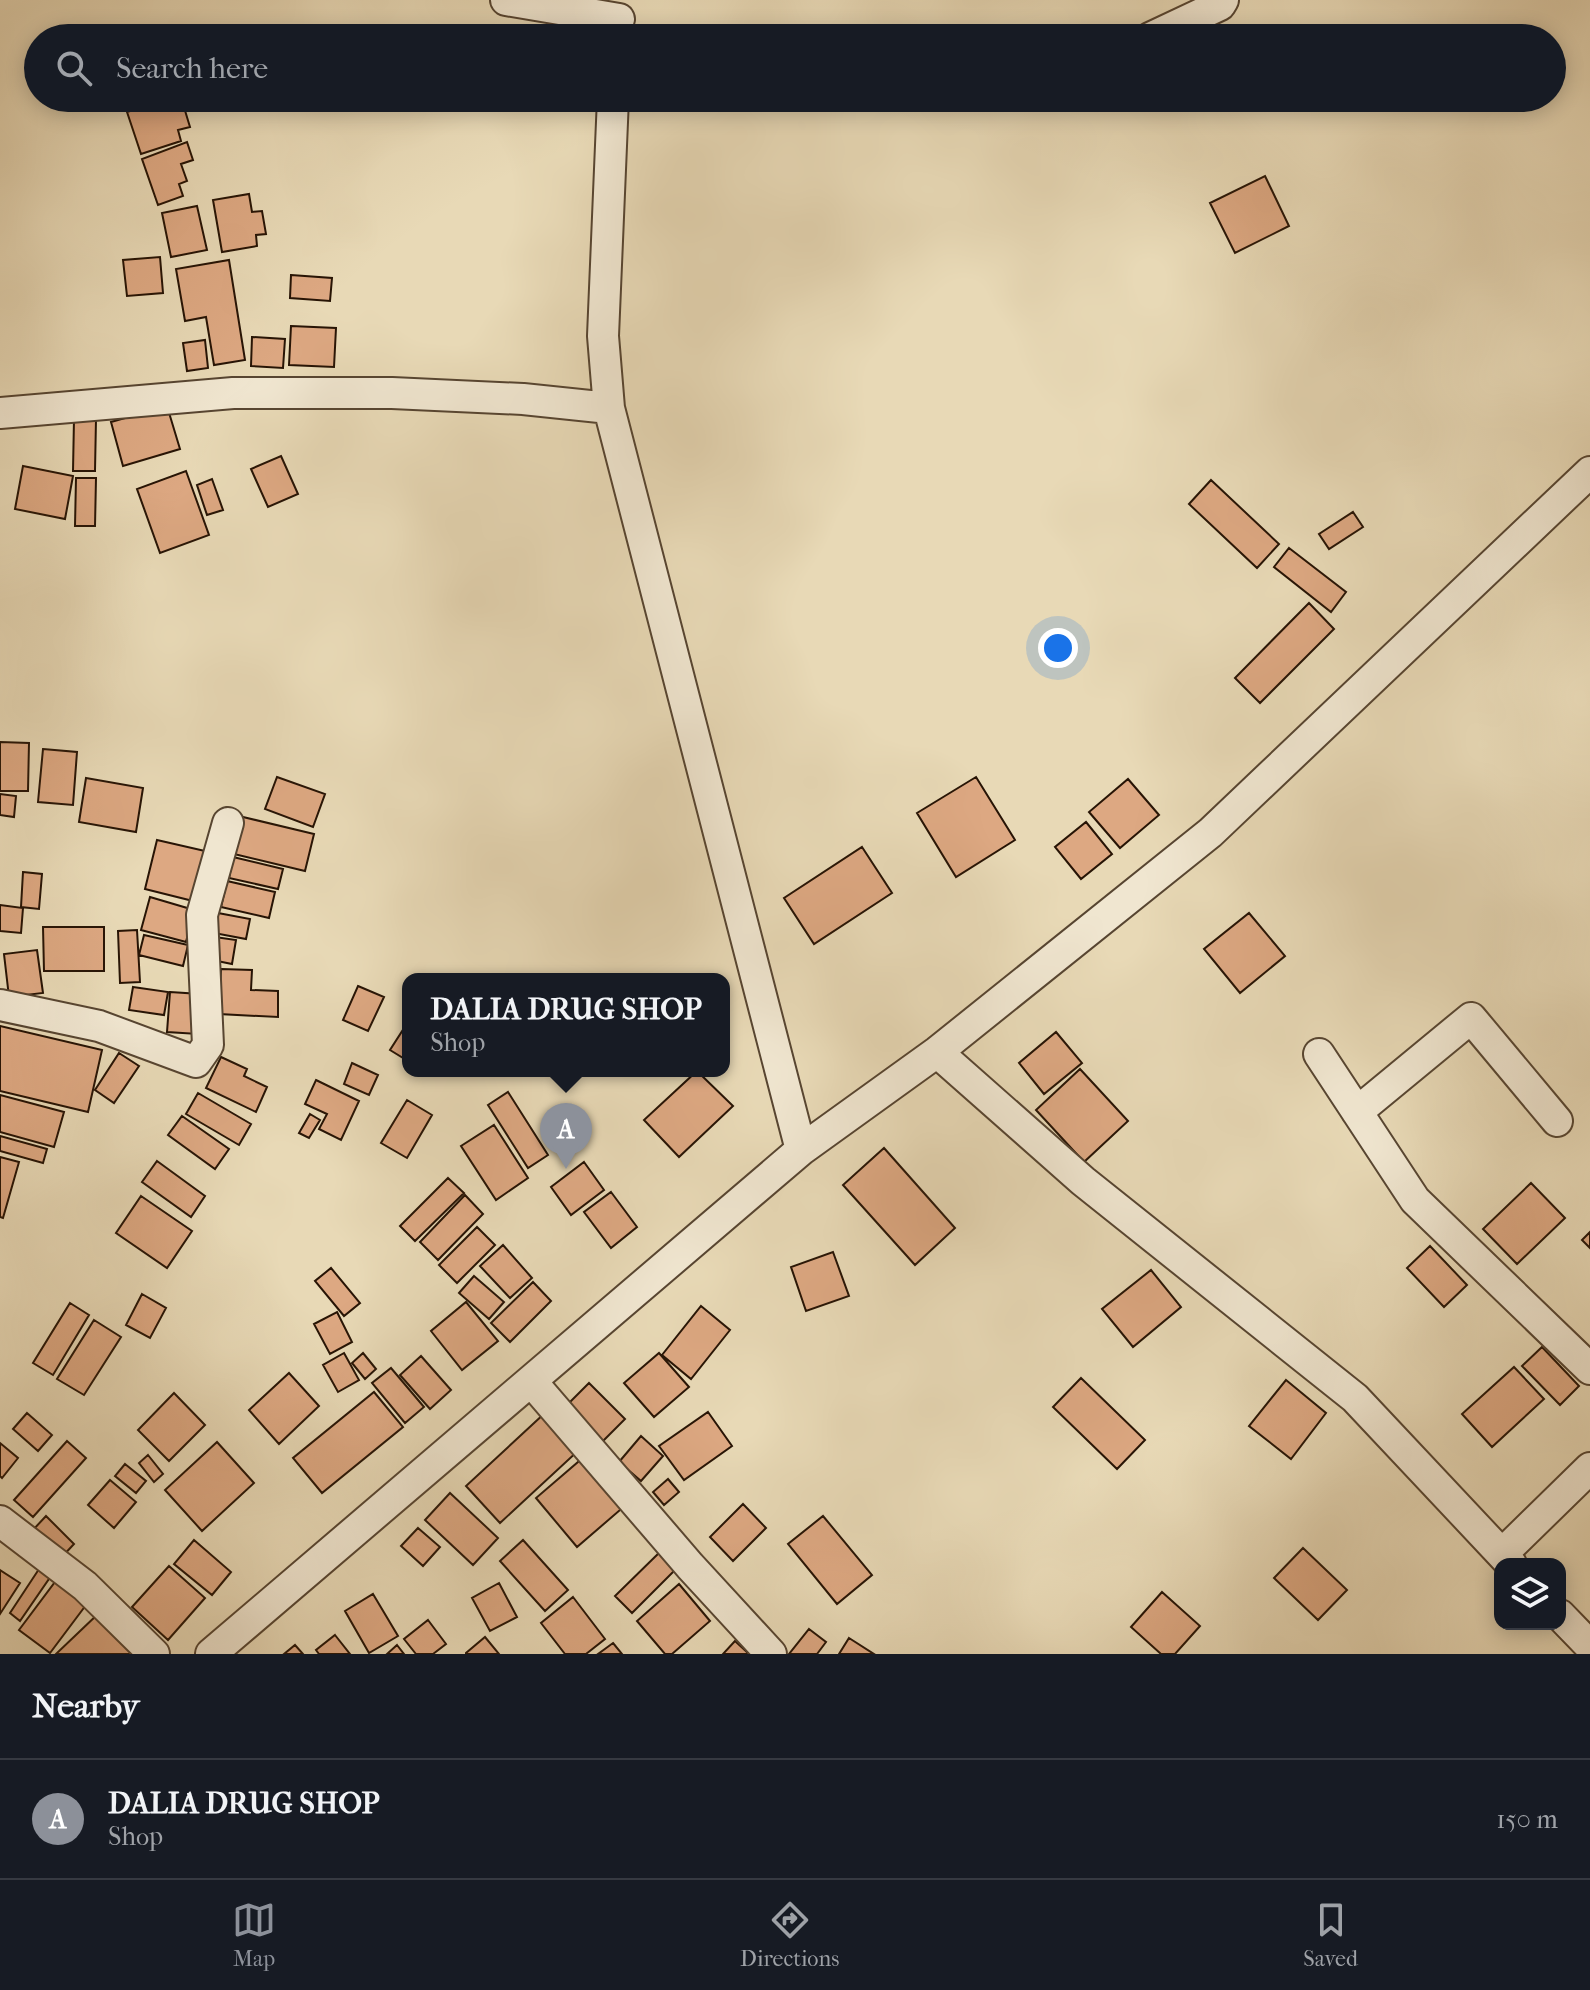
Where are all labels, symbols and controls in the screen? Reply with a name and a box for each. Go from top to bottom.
search box [24,24,1566,112]
icon: search [52,46,96,90]
text: Search here [116,51,268,86]
your location [1038,628,1078,668]
popup [402,973,730,1077]
text: DALIA DRUG SHOP [430,992,702,1027]
text: Shop [430,1027,485,1058]
pin: A [540,1103,592,1169]
map controls [1494,1558,1566,1630]
button: layers [1494,1558,1566,1630]
text: Nearby [32,1686,139,1726]
text: DALIA DRUG SHOP [108,1786,380,1821]
text: A [50,1804,66,1835]
text: 150 m [1496,1804,1558,1835]
text: Shop [108,1821,163,1852]
tab: Map [232,1898,276,1972]
tab: Directions [740,1898,839,1972]
tab: Saved [1303,1898,1358,1972]

